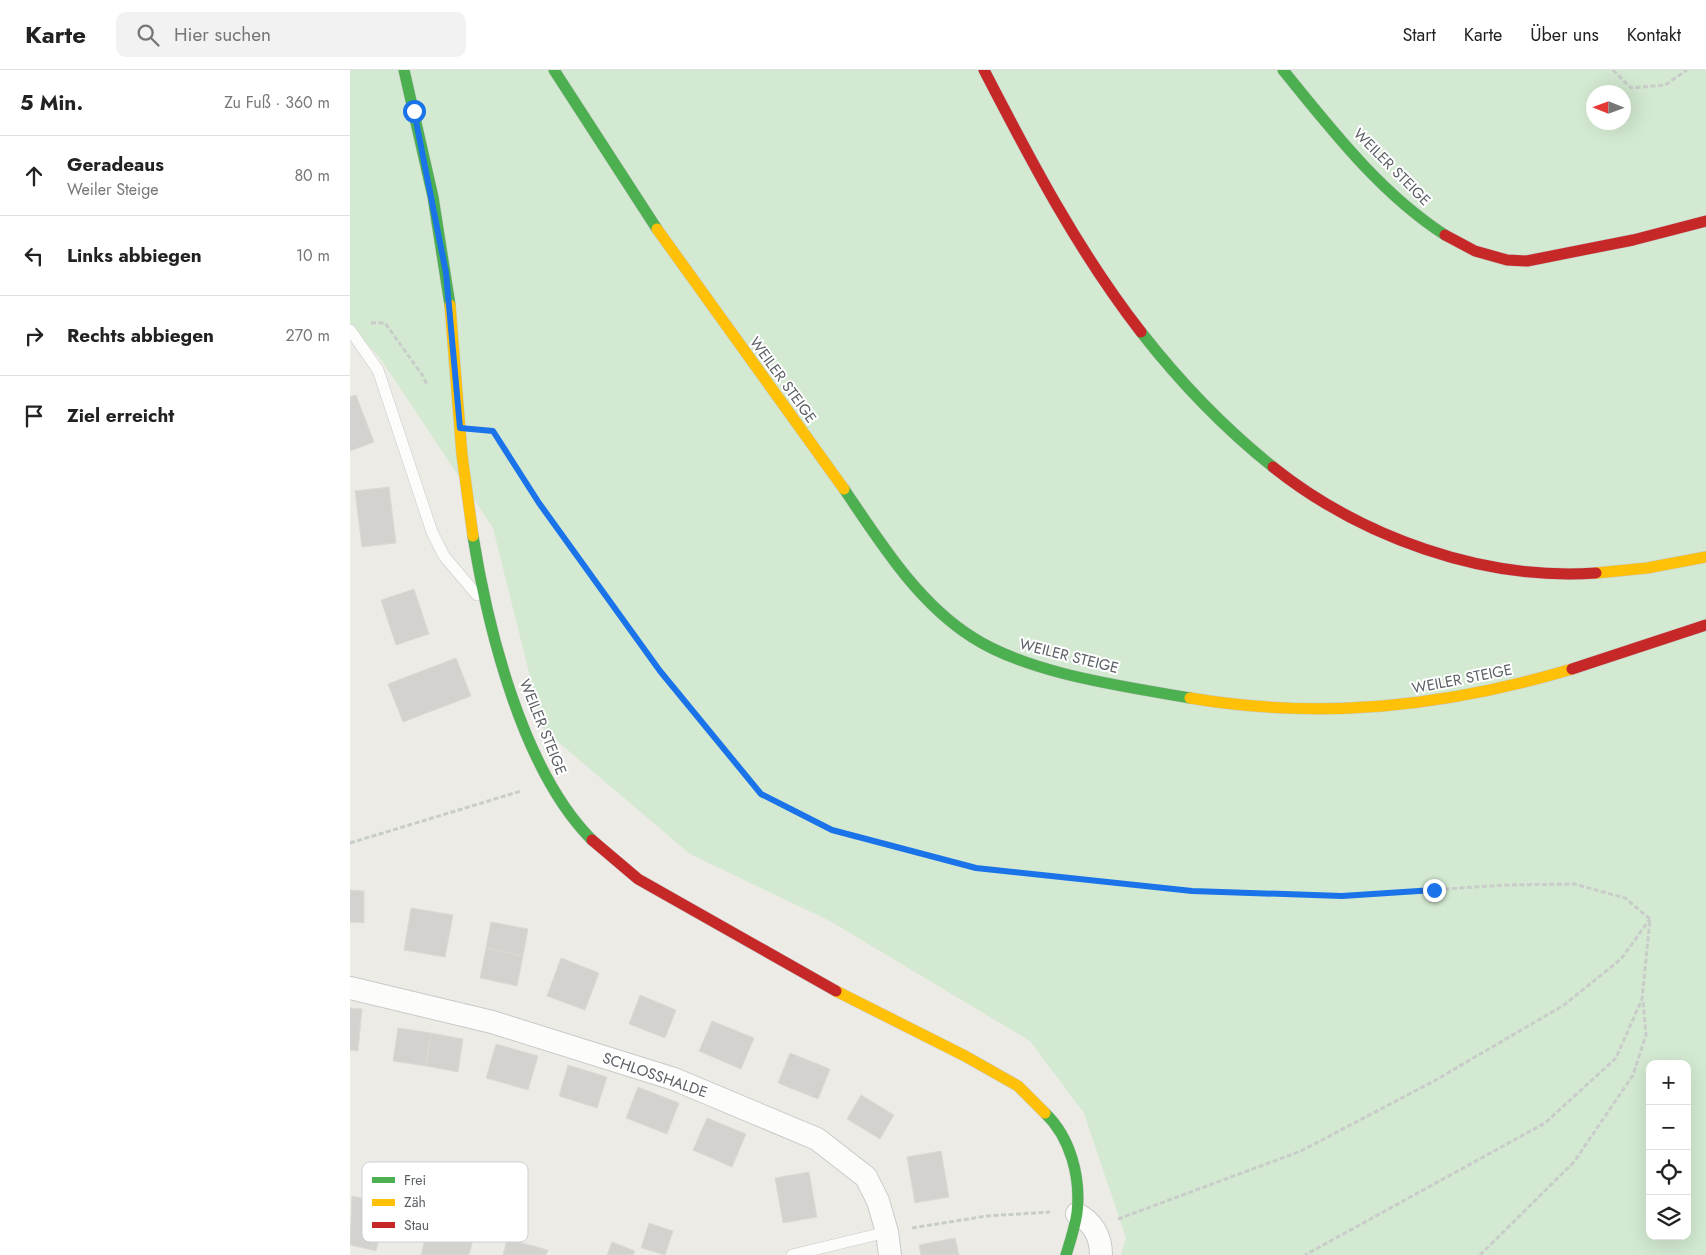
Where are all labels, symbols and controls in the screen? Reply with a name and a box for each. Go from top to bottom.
search box [116,12,466,57]
text: Karte [25,17,86,52]
icon: search [134,21,162,49]
text: Hier suchen [174,21,271,48]
text: Start [1402,22,1436,48]
text: Karte [1464,22,1502,48]
text: Über uns [1530,22,1599,48]
text: Kontakt [1627,22,1681,48]
north arrow [1586,85,1631,130]
text: 5 Min. [20,88,83,118]
text: Zu Fuß · 360 m [224,91,330,114]
route start [403,100,426,123]
street label: WEILER STEIGE [1348,123,1436,211]
text: Geradeaus [67,151,164,178]
icon: ahead [20,162,48,190]
text: 80 m [294,164,330,187]
text: Weiler Steige [67,178,159,201]
icon: left [20,242,48,270]
text: Links abbiegen [67,242,202,269]
text: 10 m [296,244,330,267]
icon: right [20,322,48,350]
text: Rechts abbiegen [67,322,214,349]
text: 270 m [286,324,330,347]
street label: WEILER STEIGE [744,332,822,428]
icon: arrive [20,402,48,430]
text: Ziel erreicht [67,402,174,429]
street label: WEILER STEIGE [1017,633,1121,679]
street label: WEILER STEIGE [1410,659,1514,699]
street label: WEILER STEIGE [514,676,572,778]
route end [1423,879,1446,902]
street label: SCHLOSSHALDE [600,1047,710,1103]
map controls [1646,1060,1691,1240]
button: + [1646,1060,1691,1105]
button: − [1646,1105,1691,1150]
button: locate [1646,1150,1691,1195]
legend [362,1162,528,1242]
text: Frei [404,1170,426,1190]
text: Zäh [404,1192,426,1212]
button: layers [1646,1195,1691,1240]
text: Stau [404,1215,429,1235]

